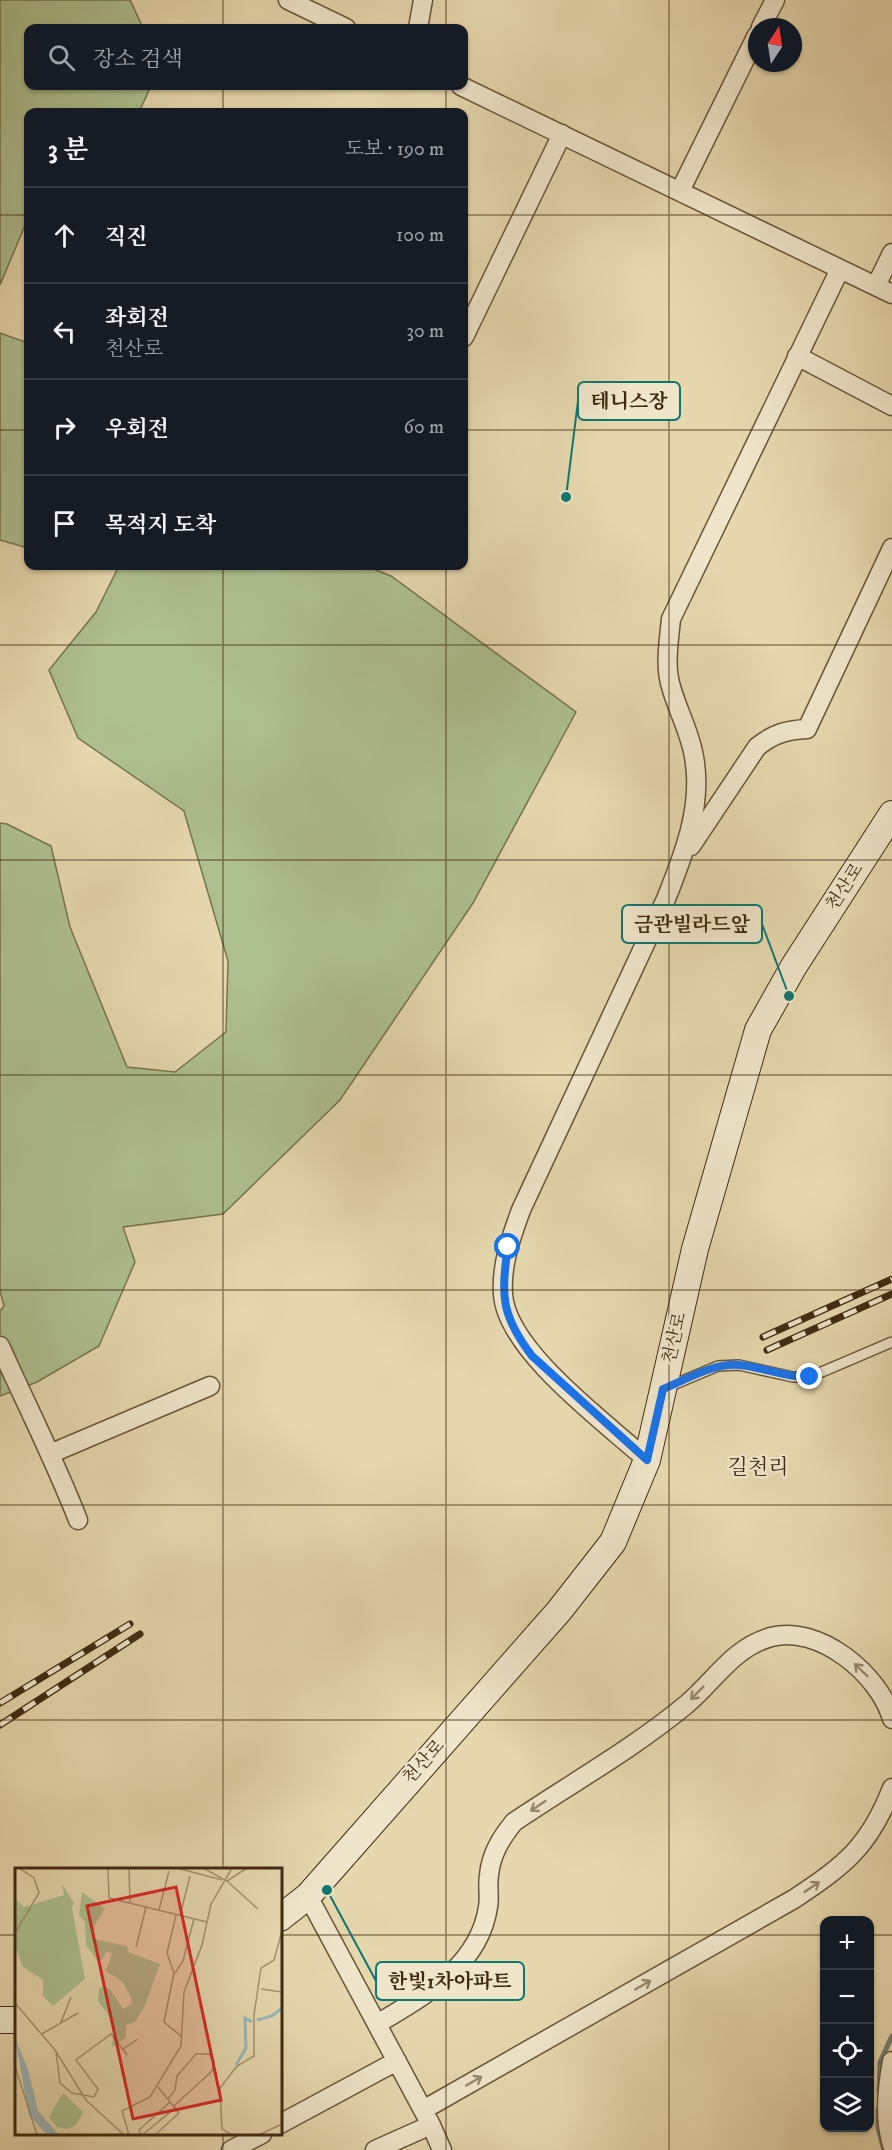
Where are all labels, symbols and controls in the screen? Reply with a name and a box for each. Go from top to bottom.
north arrow [748,18,802,72]
search box [24,24,468,90]
icon: search [45,41,78,74]
text: 장소 검색 [93,46,183,73]
text: 3 분 [48,134,88,167]
text: 도보 · 190 m [345,137,444,162]
icon: ahead [48,219,81,252]
text: 100 m [396,223,444,248]
text: 직진 [105,224,148,251]
text: 좌회전 [105,305,169,332]
icon: left [48,315,81,348]
text: 30 m [406,319,444,344]
text: 천산로 [105,337,163,362]
callout: 테니스장 [578,382,680,420]
text: 테니스장 [590,390,668,415]
icon: right [48,411,81,444]
text: 60 m [404,415,444,440]
text: 우회전 [105,416,169,443]
icon: arrive [48,507,81,540]
text: 목적지 도착 [105,512,216,539]
street label: 천산로 [822,859,868,915]
callout: 금관빌라드앞 [622,905,762,943]
text: 금관빌라드앞 [634,913,751,938]
route start [494,1233,520,1259]
street label: 천산로 [658,1310,692,1366]
route end [796,1363,822,1389]
district label: 길천리 [728,1455,788,1481]
one-way arrow [854,1663,869,1678]
one-way arrow [690,1686,704,1701]
street label: 천산로 [398,1735,450,1789]
one-way arrow [530,1800,547,1812]
inset map [15,1868,282,2135]
one-way arrow [803,1881,820,1893]
map controls [820,1916,874,2132]
button: + [820,1916,874,1970]
callout: 한빛1차아파트 [376,1962,524,2000]
text: 한빛1차아파트 [388,1970,512,1995]
button: − [820,1970,874,2024]
one-way arrow [634,1979,651,1991]
button: locate [820,2024,874,2078]
one-way arrow [464,2075,482,2086]
button: layers [820,2078,874,2132]

